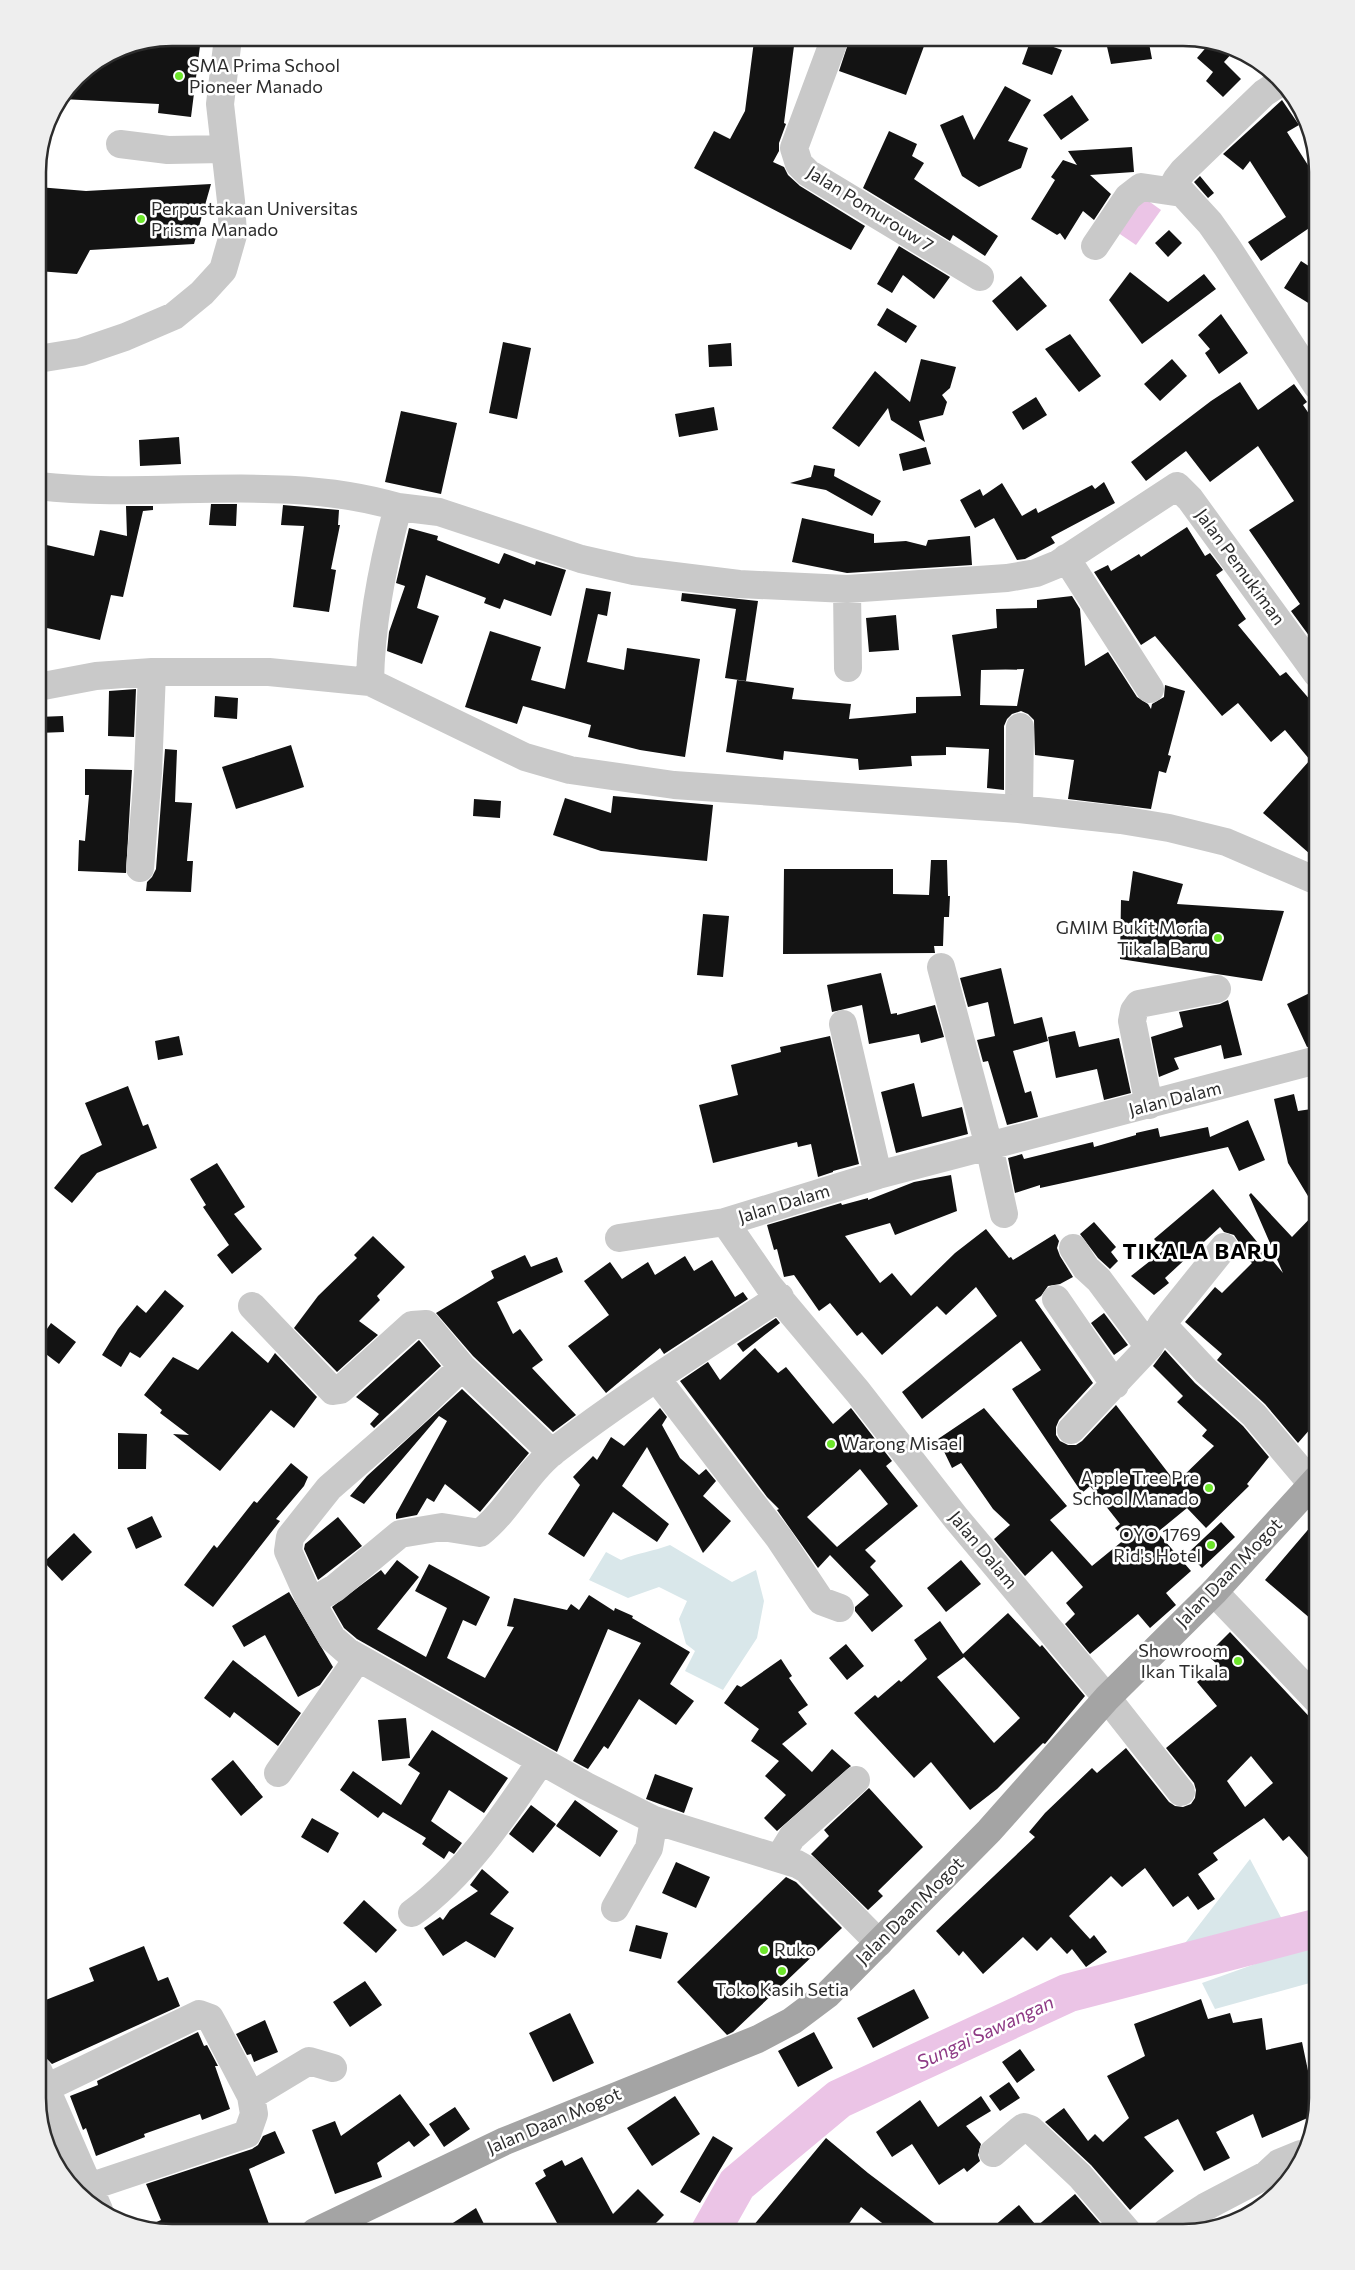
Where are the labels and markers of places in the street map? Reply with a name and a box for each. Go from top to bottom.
place label: SMA Prima School Pioneer Manado [189,54,340,97]
marker: SMA Prima School Pioneer Manado [173,70,185,82]
place label: Perpustakaan Universitas Prisma Manado [151,197,358,240]
marker: Perpustakaan Universitas Prisma Manado [135,213,147,225]
place label: GMIM Bukit Moria Tikala Baru [1056,916,1208,959]
marker: GMIM Bukit Moria Tikala Baru [1212,932,1224,944]
place label: Warong Misael [841,1432,963,1454]
marker: Warong Misael [825,1438,837,1450]
place label: Apple Tree Pre School Manado [1072,1466,1199,1509]
marker: Apple Tree Pre School Manado [1203,1482,1215,1494]
place label: OYO 1769 Rid's Hotel [1113,1523,1201,1566]
marker: OYO 1769 Rid's Hotel [1205,1539,1217,1551]
place label: Showroom Ikan Tikala [1138,1639,1228,1682]
marker: Showroom Ikan Tikala [1232,1655,1244,1667]
place label: Ruko [774,1938,816,1960]
marker: Ruko [758,1944,770,1956]
marker: Toko Kasih Setia [776,1965,788,1977]
place label: Toko Kasih Setia [715,1978,849,2000]

